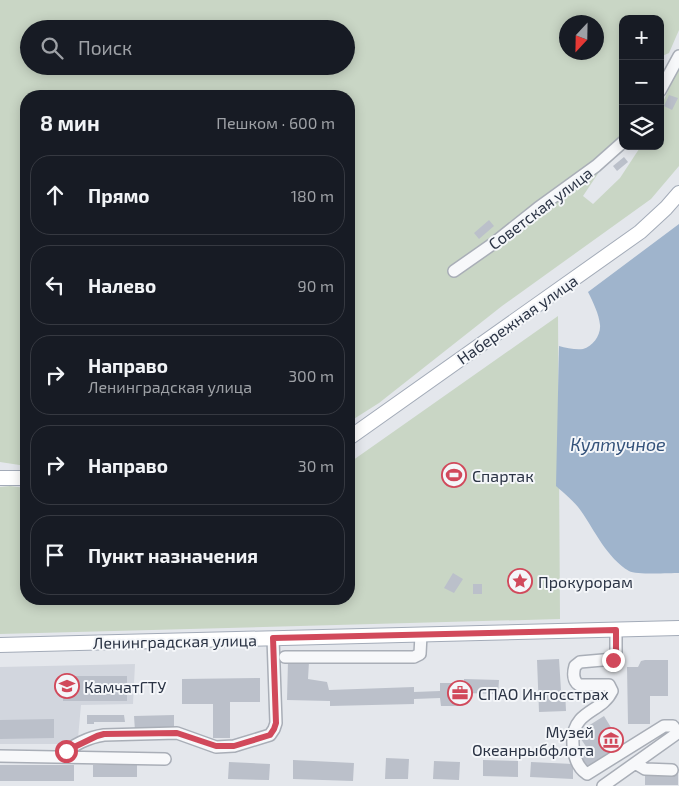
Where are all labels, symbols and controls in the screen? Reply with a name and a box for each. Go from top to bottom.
north arrow [559,15,604,60]
map controls [619,15,664,150]
button: + [619,15,664,60]
search box [20,20,355,75]
icon: search [38,34,66,62]
text: Поиск [78,36,132,59]
button: − [619,60,664,105]
button: layers [619,105,664,150]
text: 8 мин [40,110,100,135]
text: Пешком · 600 m [216,113,335,132]
street label: Советская улица [484,163,596,254]
icon: ahead [41,181,69,209]
text: Прямо [88,184,150,207]
text: 180 m [291,186,334,205]
street label: Набережная улица [453,270,582,369]
icon: left [41,271,69,299]
text: Налево [88,274,156,297]
text: 90 m [298,276,334,295]
text: Направо [88,354,168,377]
icon: right [41,361,69,389]
text: 300 m [288,366,334,385]
text: Ленинградская улица [88,377,252,396]
water label: Култучное [570,433,666,455]
icon: right [41,451,69,479]
text: Направо [88,454,168,477]
text: 30 m [298,456,334,475]
sports icon: Спартак [441,462,467,488]
place label: Спартак [472,466,534,485]
icon: arrive [41,541,69,569]
text: Пункт назначения [88,544,258,567]
place icon: Прокурорам [507,568,533,594]
place label: Прокурорам [538,572,633,592]
street label: Ленинградская улица [93,630,257,653]
route end [602,649,625,672]
school or university icon: КамчатГТУ [54,673,80,699]
place label: КамчатГТУ [84,677,166,696]
office icon: СПАО Ингосстрах [447,680,473,706]
place label: СПАО Ингосстрах [478,684,609,703]
place label: Музей Океанрыбфлота [472,722,594,759]
museum icon: Музей Океанрыбфлота [598,727,624,753]
route start [55,740,78,763]

